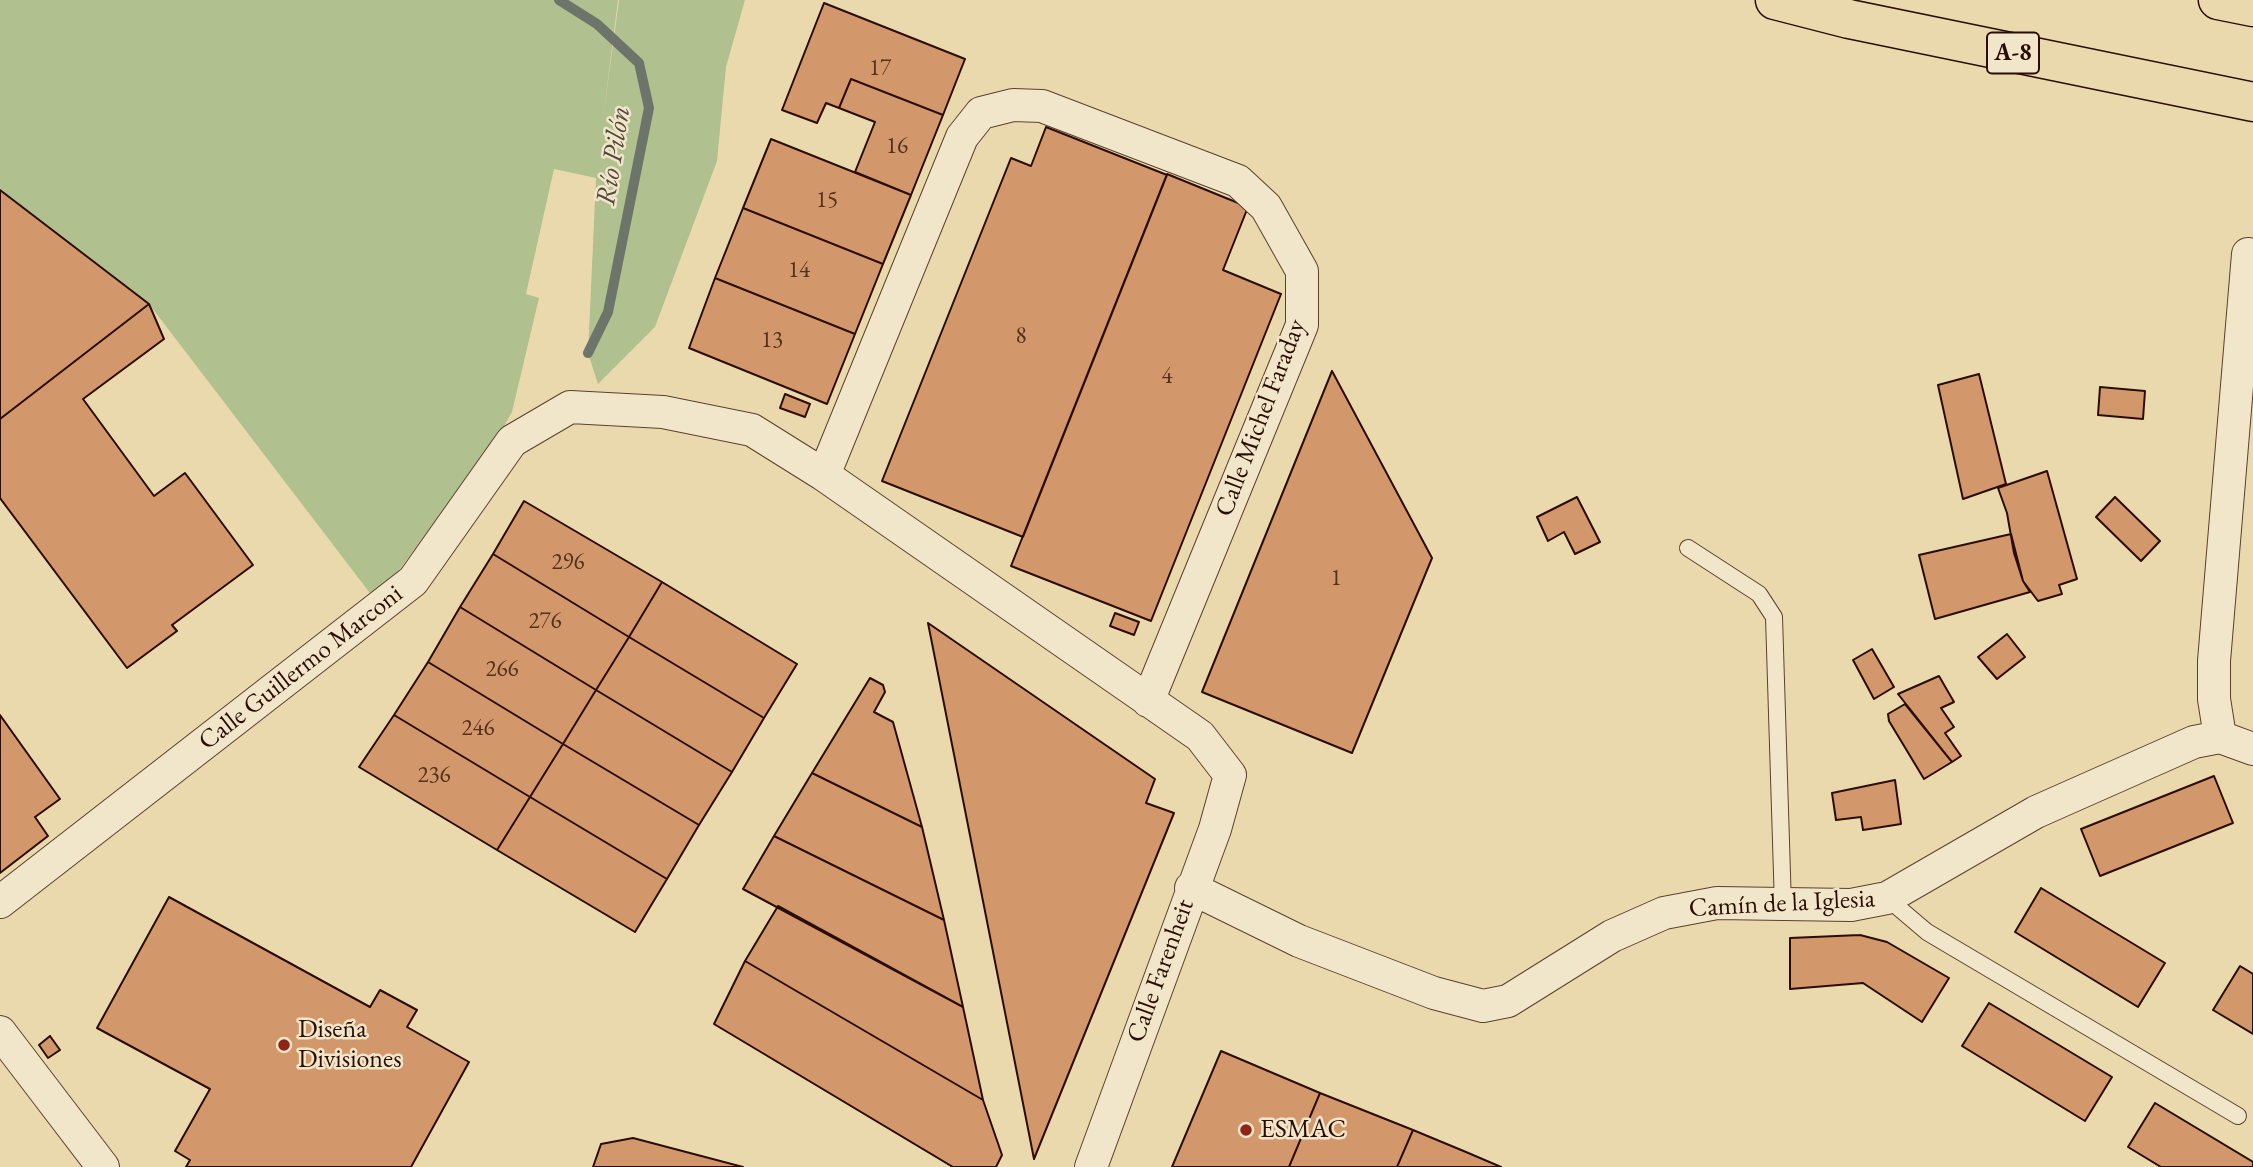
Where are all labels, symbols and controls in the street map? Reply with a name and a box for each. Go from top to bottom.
road number: A-8 [1987,32,2039,74]
house number: 17 [869,55,891,83]
water label: Río Pilón [590,104,638,208]
house number: 16 [886,133,908,161]
house number: 15 [816,187,838,215]
house number: 14 [788,257,810,285]
street label: Calle Michel Faraday [1209,315,1313,521]
house number: 8 [1015,323,1027,351]
house number: 13 [761,327,783,355]
house number: 4 [1161,363,1173,391]
house number: 296 [551,549,585,577]
house number: 1 [1330,565,1342,593]
street label: Calle Guillermo Marconi [193,579,409,757]
house number: 276 [528,608,562,636]
house number: 266 [485,656,519,684]
house number: 246 [461,715,495,743]
house number: 236 [417,762,451,790]
street label: Camín de la Iglesia [1688,884,1876,924]
street label: Calle Farenheit [1121,895,1201,1047]
place label: Diseña Divisiones [298,1014,402,1076]
marker: Diseña Divisiones [276,1037,292,1053]
place label: ESMAC [1260,1114,1346,1146]
marker: ESMAC [1238,1122,1254,1138]

